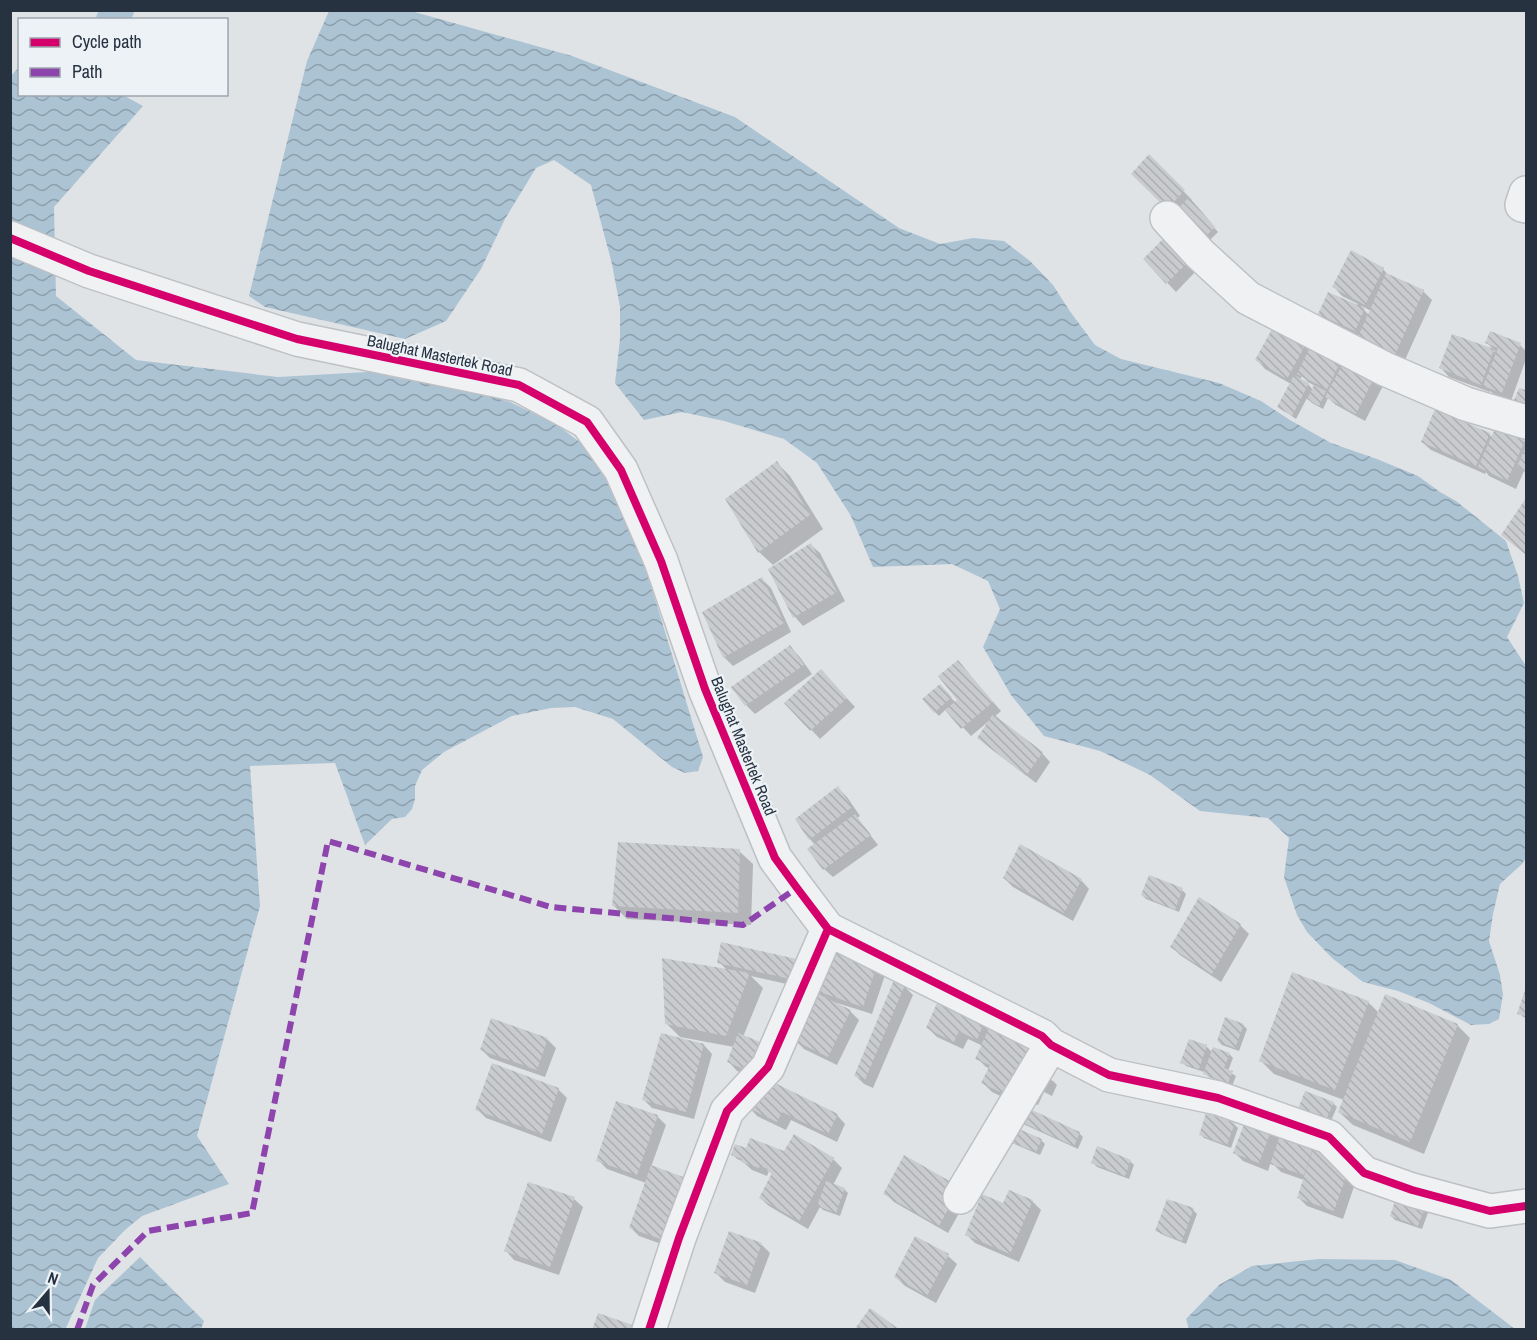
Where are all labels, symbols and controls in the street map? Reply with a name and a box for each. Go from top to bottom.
legend [18,18,228,96]
text: Cycle path [72,29,142,54]
text: Path [72,59,102,84]
street label: Balughat Mastertek Road [365,329,515,381]
street label: Balughat Mastertek Road [706,673,782,819]
north arrow [18,1262,78,1322]
text: N [45,1266,61,1290]

